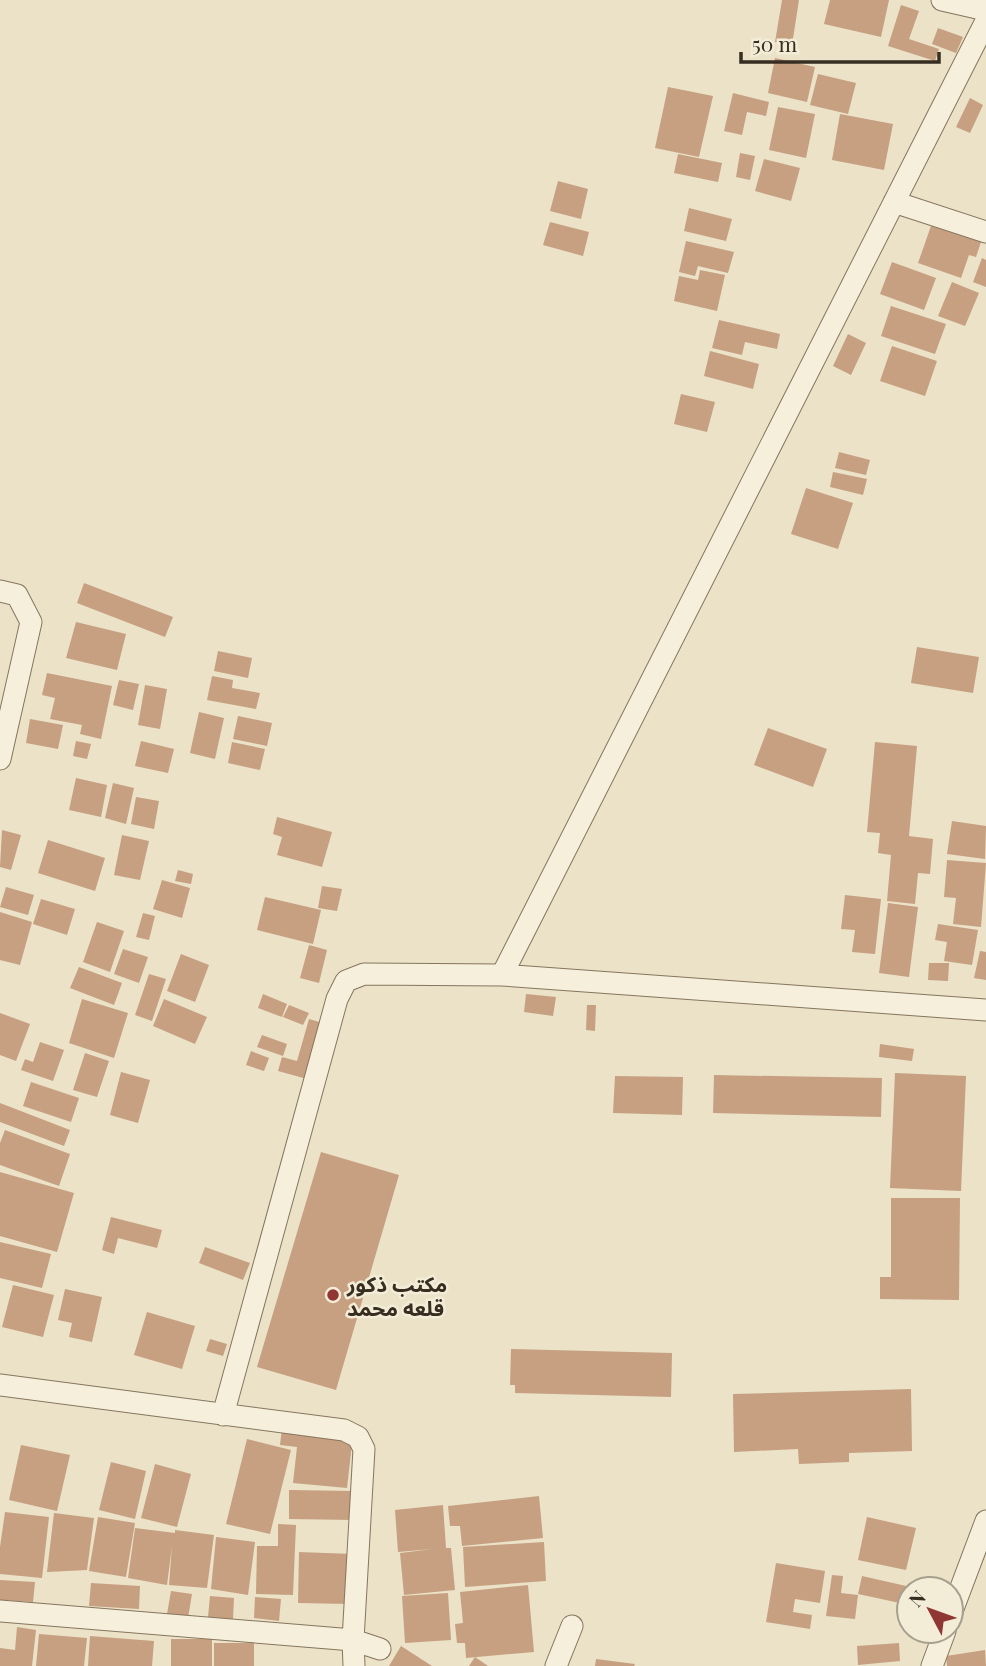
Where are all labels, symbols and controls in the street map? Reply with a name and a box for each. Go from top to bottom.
scale bar [741,21,939,65]
text: 50 m [752,29,798,57]
place label: مکتب ذکور قلعه محمد [346,1269,447,1321]
marker: مکتب ذکور قلعه محمد [325,1287,341,1303]
north arrow [895,1575,965,1645]
text: N [902,1584,931,1612]

